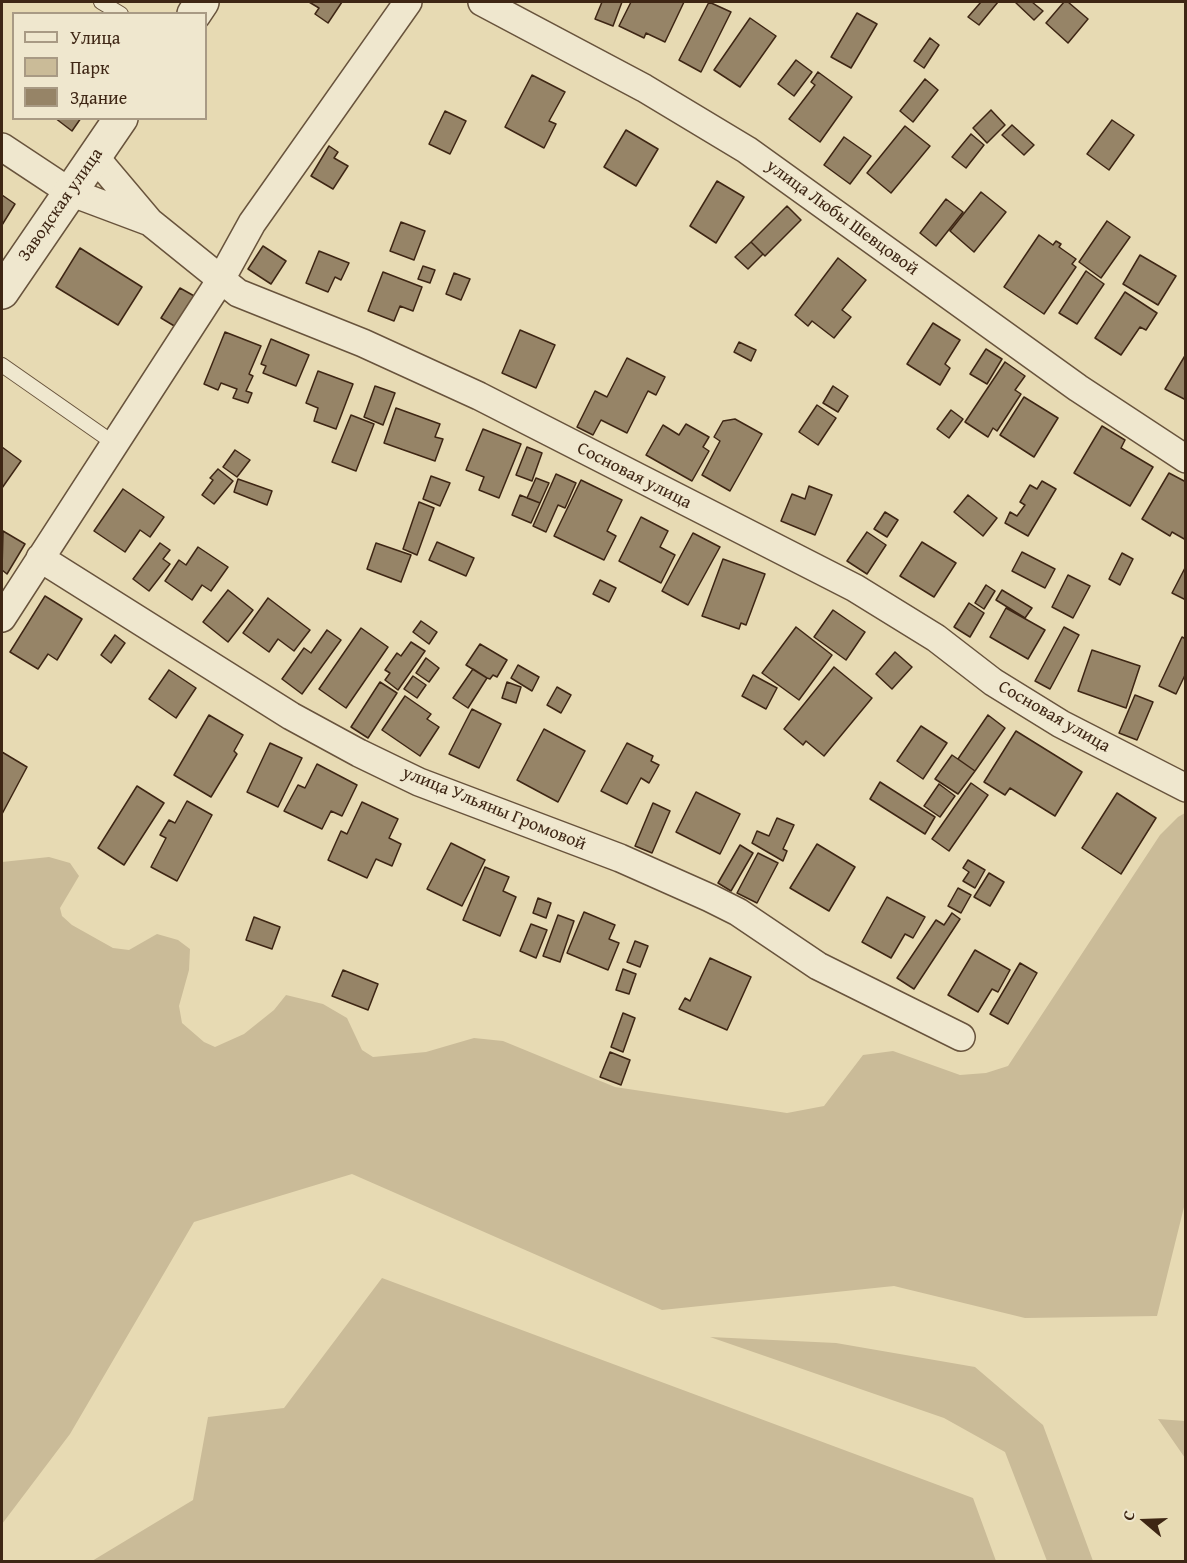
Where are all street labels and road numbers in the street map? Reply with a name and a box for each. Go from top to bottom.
street label: Заводская улица [14,144,108,266]
street label: улица Любы Шевцовой [762,155,922,281]
street label: Сосновая улица [573,438,695,514]
street label: Сосновая улица [994,676,1114,758]
street label: улица Ульяны Громовой [399,762,589,856]

